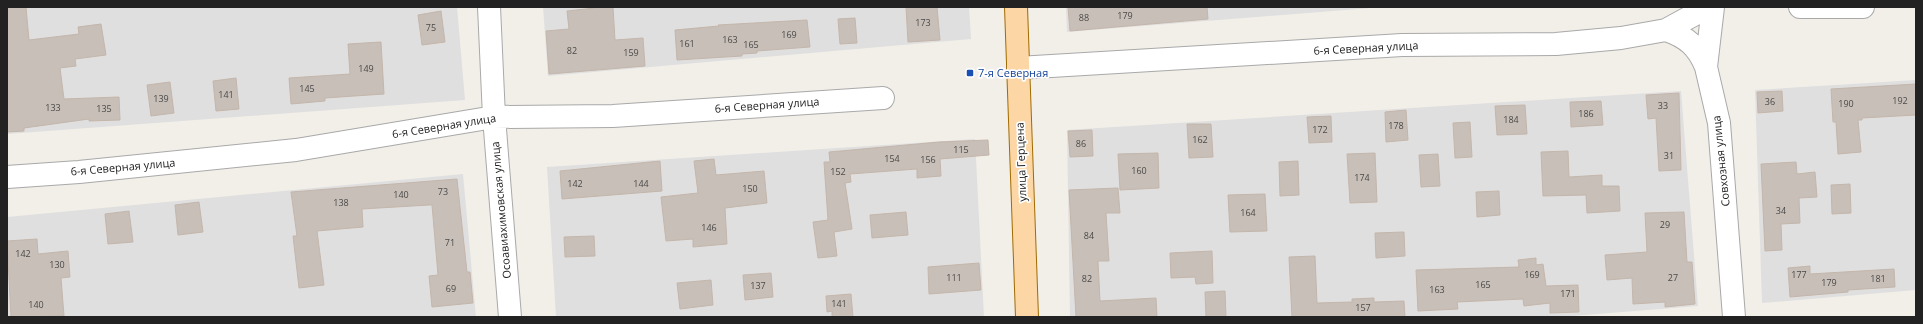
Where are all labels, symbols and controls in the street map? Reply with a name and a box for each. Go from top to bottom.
house number: 179 [1117,9,1133,22]
house number: 88 [1079,11,1089,24]
house number: 173 [915,16,931,29]
house number: 75 [426,21,436,34]
house number: 169 [781,28,797,41]
house number: 163 [722,33,738,46]
house number: 161 [679,37,695,50]
street label: 6-я Северная улица [1313,37,1419,58]
house number: 165 [743,38,759,51]
house number: 82 [567,44,577,57]
house number: 159 [623,46,639,59]
house number: 149 [358,62,374,75]
place label: 7-я Северная [978,65,1048,80]
marker: 7-я Северная [965,68,975,78]
house number: 145 [299,82,315,95]
house number: 141 [218,88,234,101]
house number: 139 [153,92,169,105]
street label: 6-я Северная улица [714,93,820,116]
house number: 192 [1892,94,1908,107]
house number: 36 [1765,95,1775,108]
house number: 190 [1838,97,1854,110]
house number: 33 [1658,99,1668,112]
house number: 133 [45,101,61,114]
house number: 135 [96,102,112,115]
house number: 186 [1578,107,1594,120]
street label: 6-я Северная улица [391,110,497,141]
house number: 184 [1503,113,1519,126]
street label: Совхозная улица [1708,115,1733,207]
house number: 178 [1388,119,1404,132]
street label: улица Герцена [1012,122,1029,202]
house number: 172 [1312,123,1328,136]
house number: 162 [1192,133,1208,146]
house number: 86 [1076,137,1086,150]
street label: Осоавиахимовская улица [487,141,514,279]
house number: 115 [953,143,969,156]
house number: 31 [1664,149,1674,162]
house number: 154 [884,152,900,165]
house number: 156 [920,153,936,166]
street label: 6-я Северная улица [70,154,176,179]
house number: 160 [1131,164,1147,177]
house number: 152 [830,165,846,178]
house number: 174 [1354,171,1370,184]
house number: 142 [567,177,583,190]
house number: 144 [633,177,649,190]
house number: 150 [742,182,758,195]
house number: 73 [438,185,448,198]
house number: 140 [393,188,409,201]
house number: 138 [333,196,349,209]
house number: 34 [1776,204,1786,217]
house number: 164 [1240,206,1256,219]
house number: 29 [1660,218,1670,231]
house number: 146 [701,221,717,234]
house number: 84 [1084,229,1094,242]
house number: 71 [445,236,455,249]
house number: 142 [15,247,31,260]
house number: 130 [49,258,65,271]
house number: 169 [1524,268,1540,281]
house number: 177 [1791,268,1807,281]
house number: 111 [946,271,962,284]
house number: 27 [1668,271,1678,284]
house number: 82 [1082,272,1092,285]
house number: 181 [1870,272,1886,285]
house number: 179 [1821,276,1837,289]
house number: 165 [1475,278,1491,291]
house number: 137 [750,279,766,292]
house number: 69 [446,282,456,295]
house number: 163 [1429,283,1445,296]
house number: 171 [1560,287,1576,300]
house number: 141 [831,297,847,310]
house number: 140 [28,298,44,311]
house number: 157 [1355,301,1371,314]

